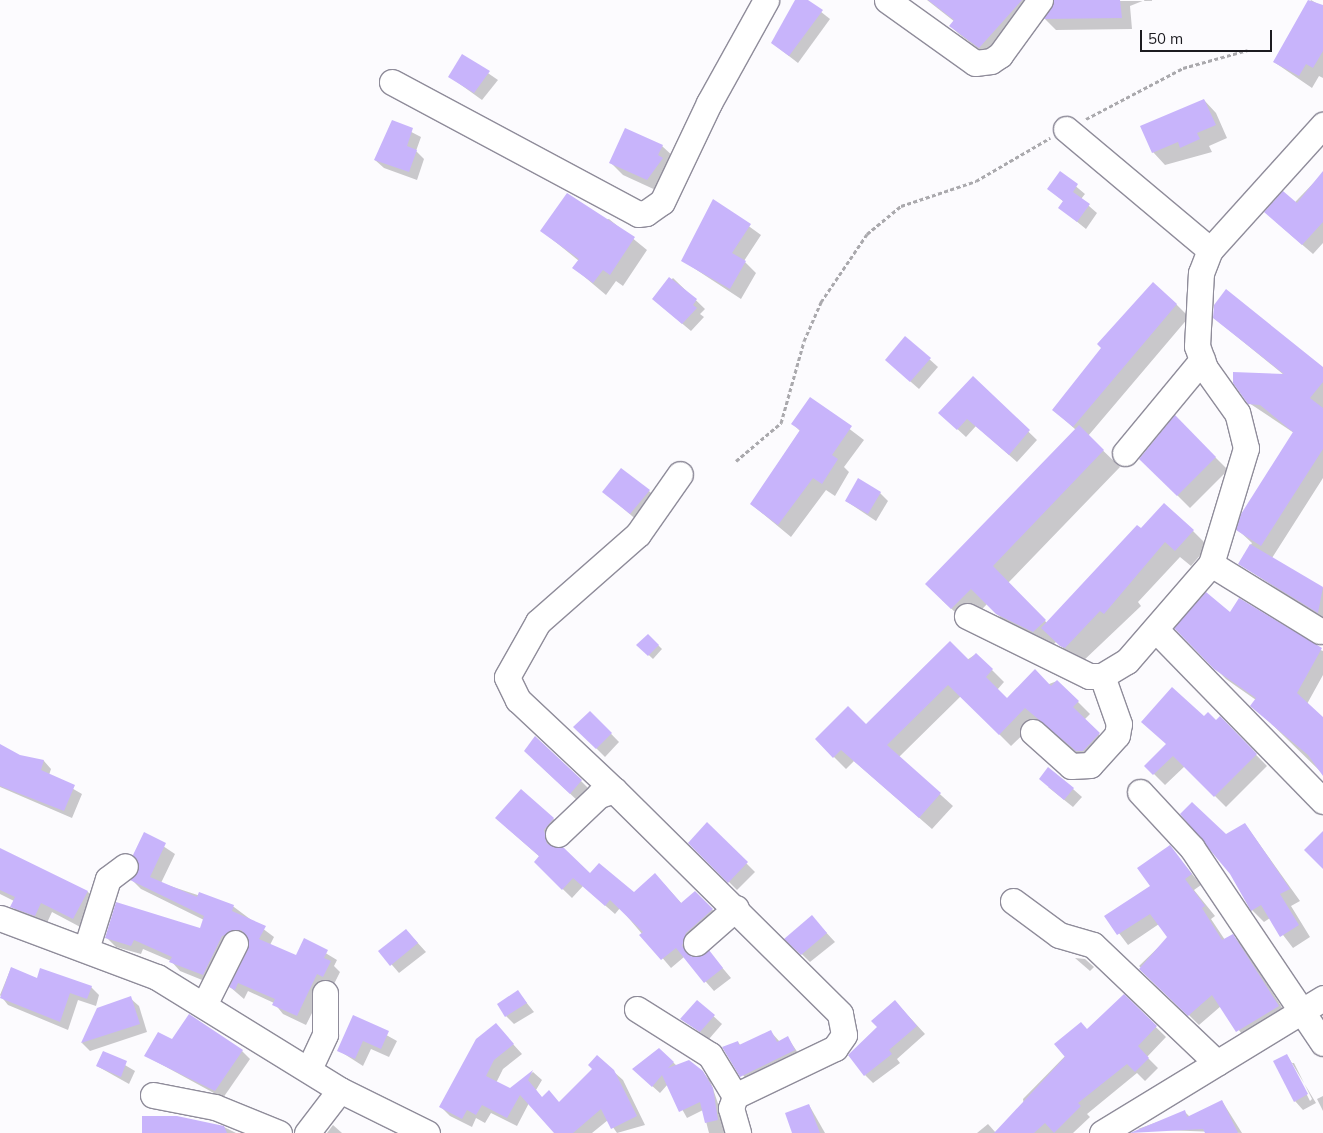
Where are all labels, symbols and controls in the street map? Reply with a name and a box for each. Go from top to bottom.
scale bar [1143,20,1276,52]
text: 50 m [1148,29,1183,48]

